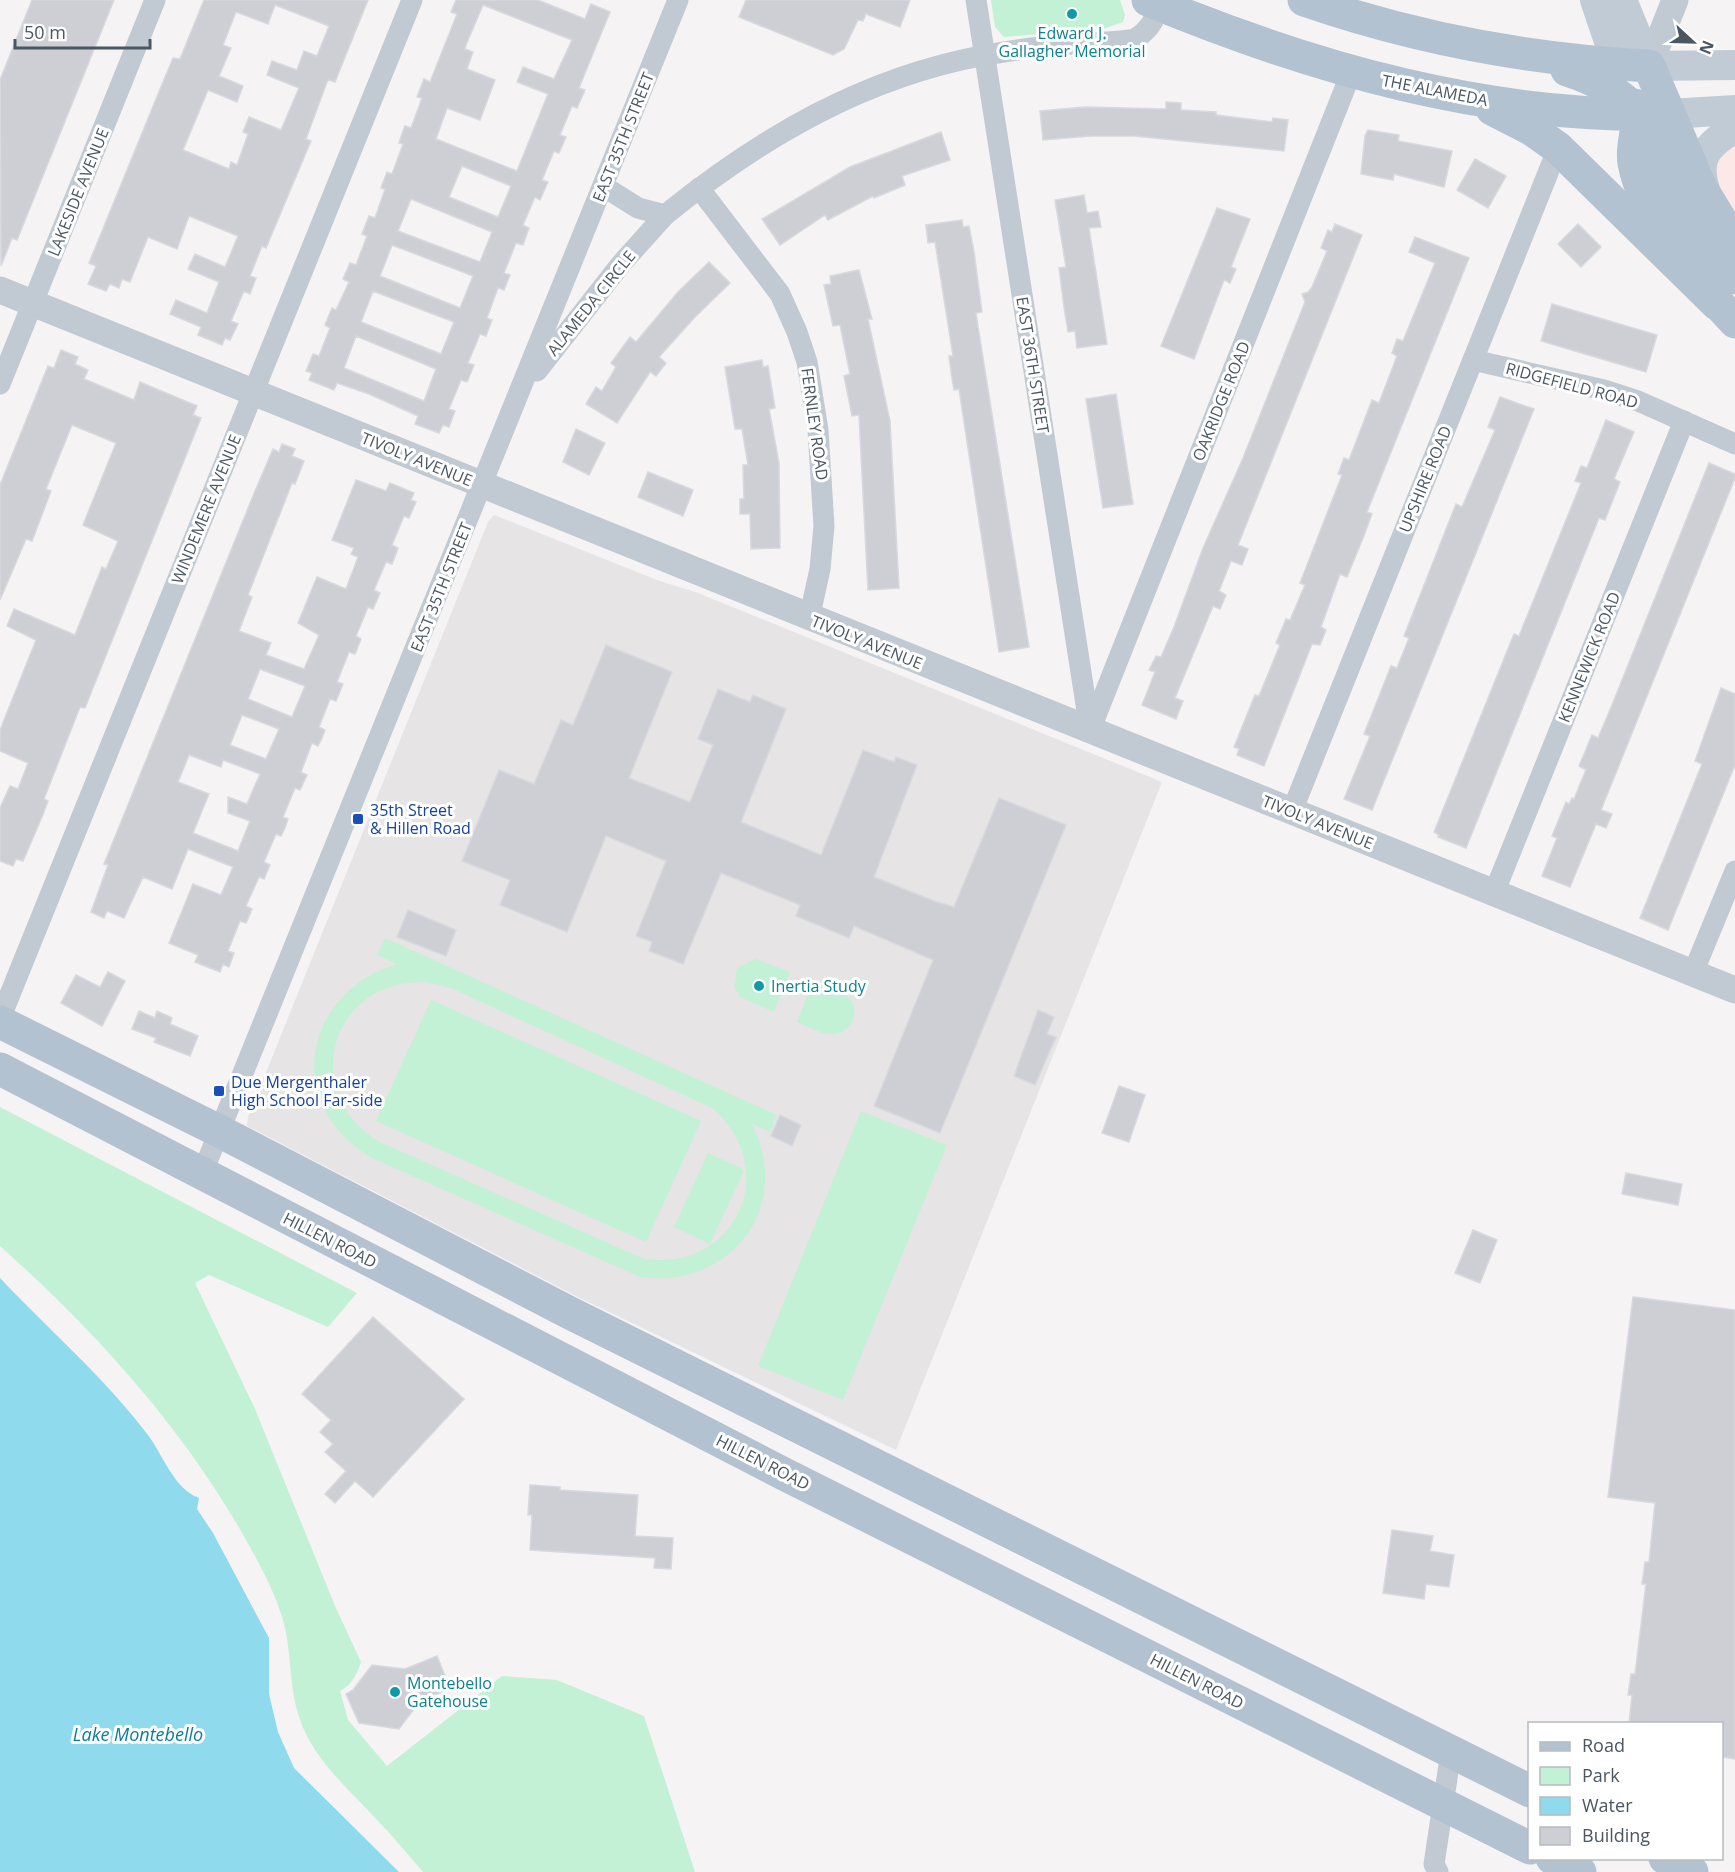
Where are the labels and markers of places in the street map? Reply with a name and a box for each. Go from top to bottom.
marker: Edward J. Gallagher Memorial [1065,7,1079,21]
place label: Edward J. Gallagher Memorial [999,22,1146,62]
place label: 35th Street & Hillen Road [370,799,471,839]
marker: 35th Street & Hillen Road [351,812,365,826]
place label: Inertia Study [771,975,867,997]
marker: Inertia Study [752,979,766,993]
place label: Due Mergenthaler High School Far-side [231,1071,382,1111]
marker: Due Mergenthaler High School Far-side [212,1084,226,1098]
place label: Montebello Gatehouse [407,1672,492,1712]
marker: Montebello Gatehouse [388,1685,402,1699]

